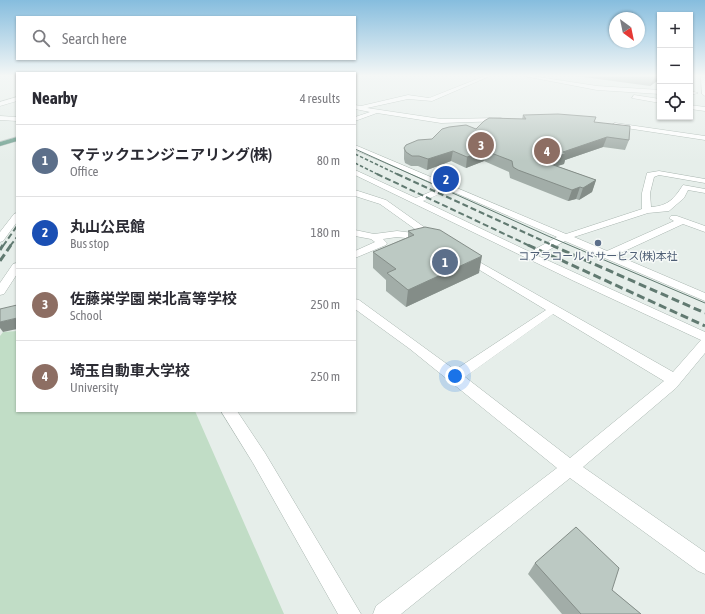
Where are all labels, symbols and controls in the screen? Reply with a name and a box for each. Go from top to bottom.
north arrow [609,12,645,48]
map controls [657,12,693,120]
button: + [657,12,693,48]
search box [16,16,356,60]
icon: search [30,27,52,49]
text: Search here [62,30,127,47]
button: − [657,48,693,84]
button: locate [657,84,693,120]
text: Nearby [32,88,78,108]
text: 4 results [300,91,340,106]
pin: 3 [468,130,494,160]
pin: 4 [534,136,560,166]
text: マテックエンジニアリング(株) [70,146,272,163]
text: 1 [42,153,48,168]
text: 80 m [317,153,340,168]
text: Office [70,164,98,179]
pin: 2 [433,164,459,194]
text: 丸山公民館 [70,218,145,235]
text: 2 [42,225,48,240]
text: 180 m [311,225,340,240]
text: Bus stop [70,236,109,251]
marker: コアラコールドサービス(株)本社 [593,238,603,248]
pin: 1 [432,247,458,277]
place label: コアラコールドサービス(株)本社 [518,250,678,262]
text: 佐藤栄学園 栄北高等学校 [70,290,237,307]
text: 3 [42,297,48,312]
text: 250 m [311,297,340,312]
text: School [70,308,102,323]
text: 埼玉自動車大学校 [70,362,190,379]
your location [445,366,465,386]
text: 4 [42,369,48,384]
text: 250 m [311,369,340,384]
text: University [70,380,119,395]

